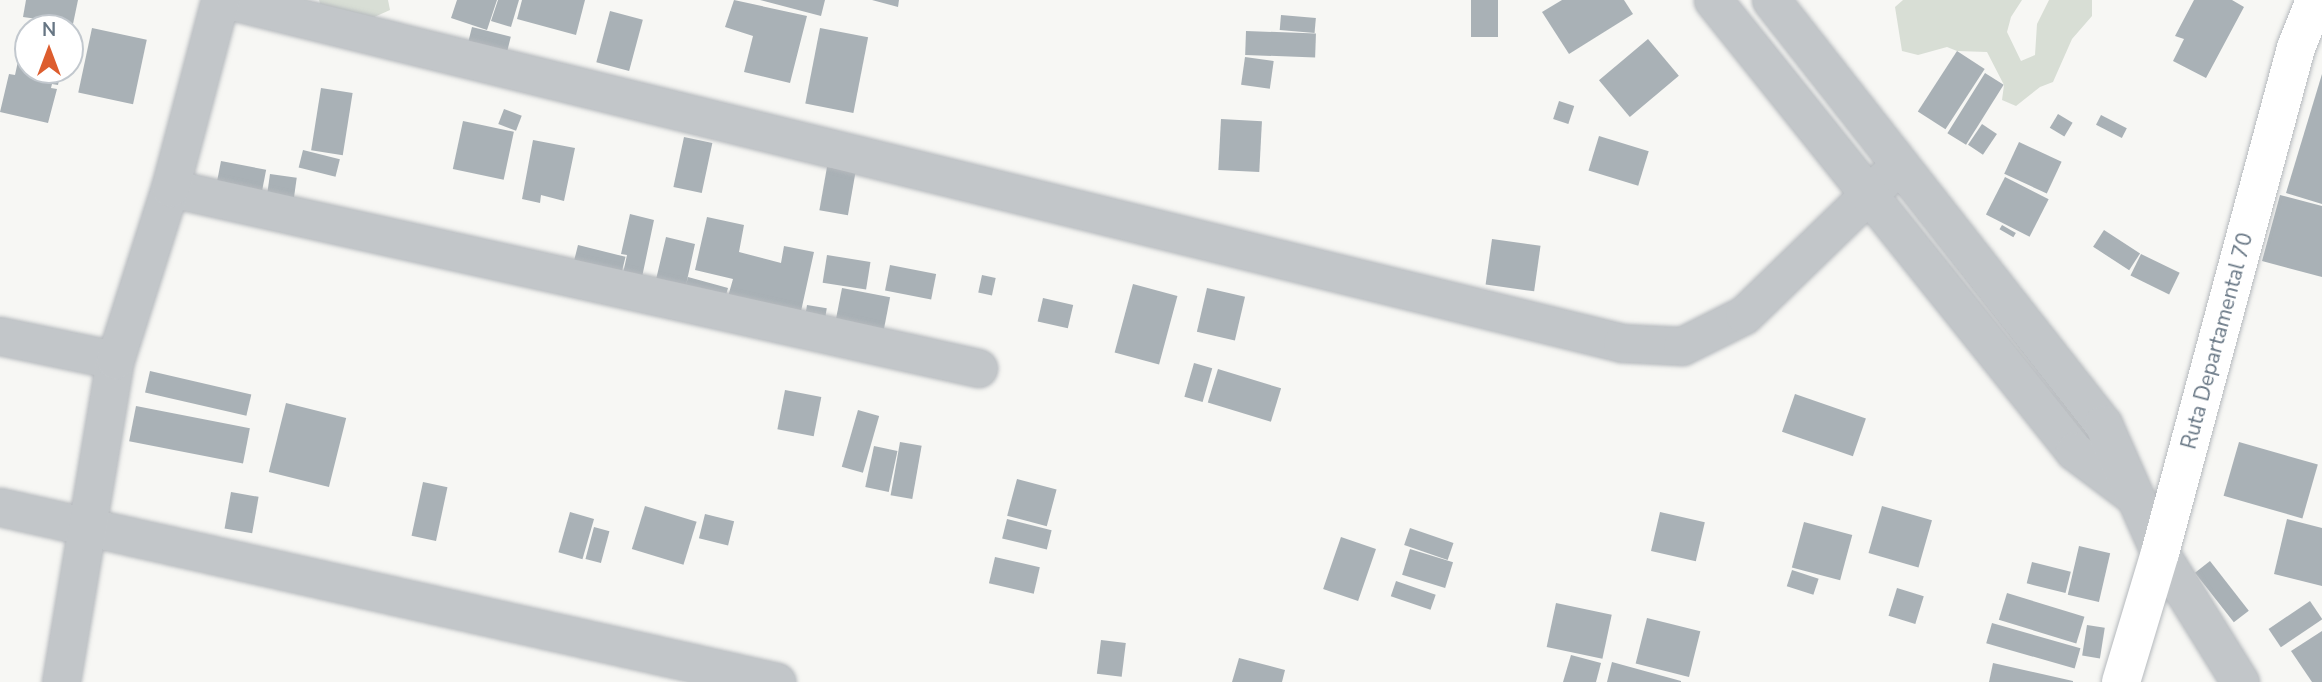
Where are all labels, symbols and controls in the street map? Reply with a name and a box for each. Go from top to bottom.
north arrow [14,14,84,84]
text: N [42,17,56,43]
street label: Ruta Departamental 70 [2176,230,2258,452]

